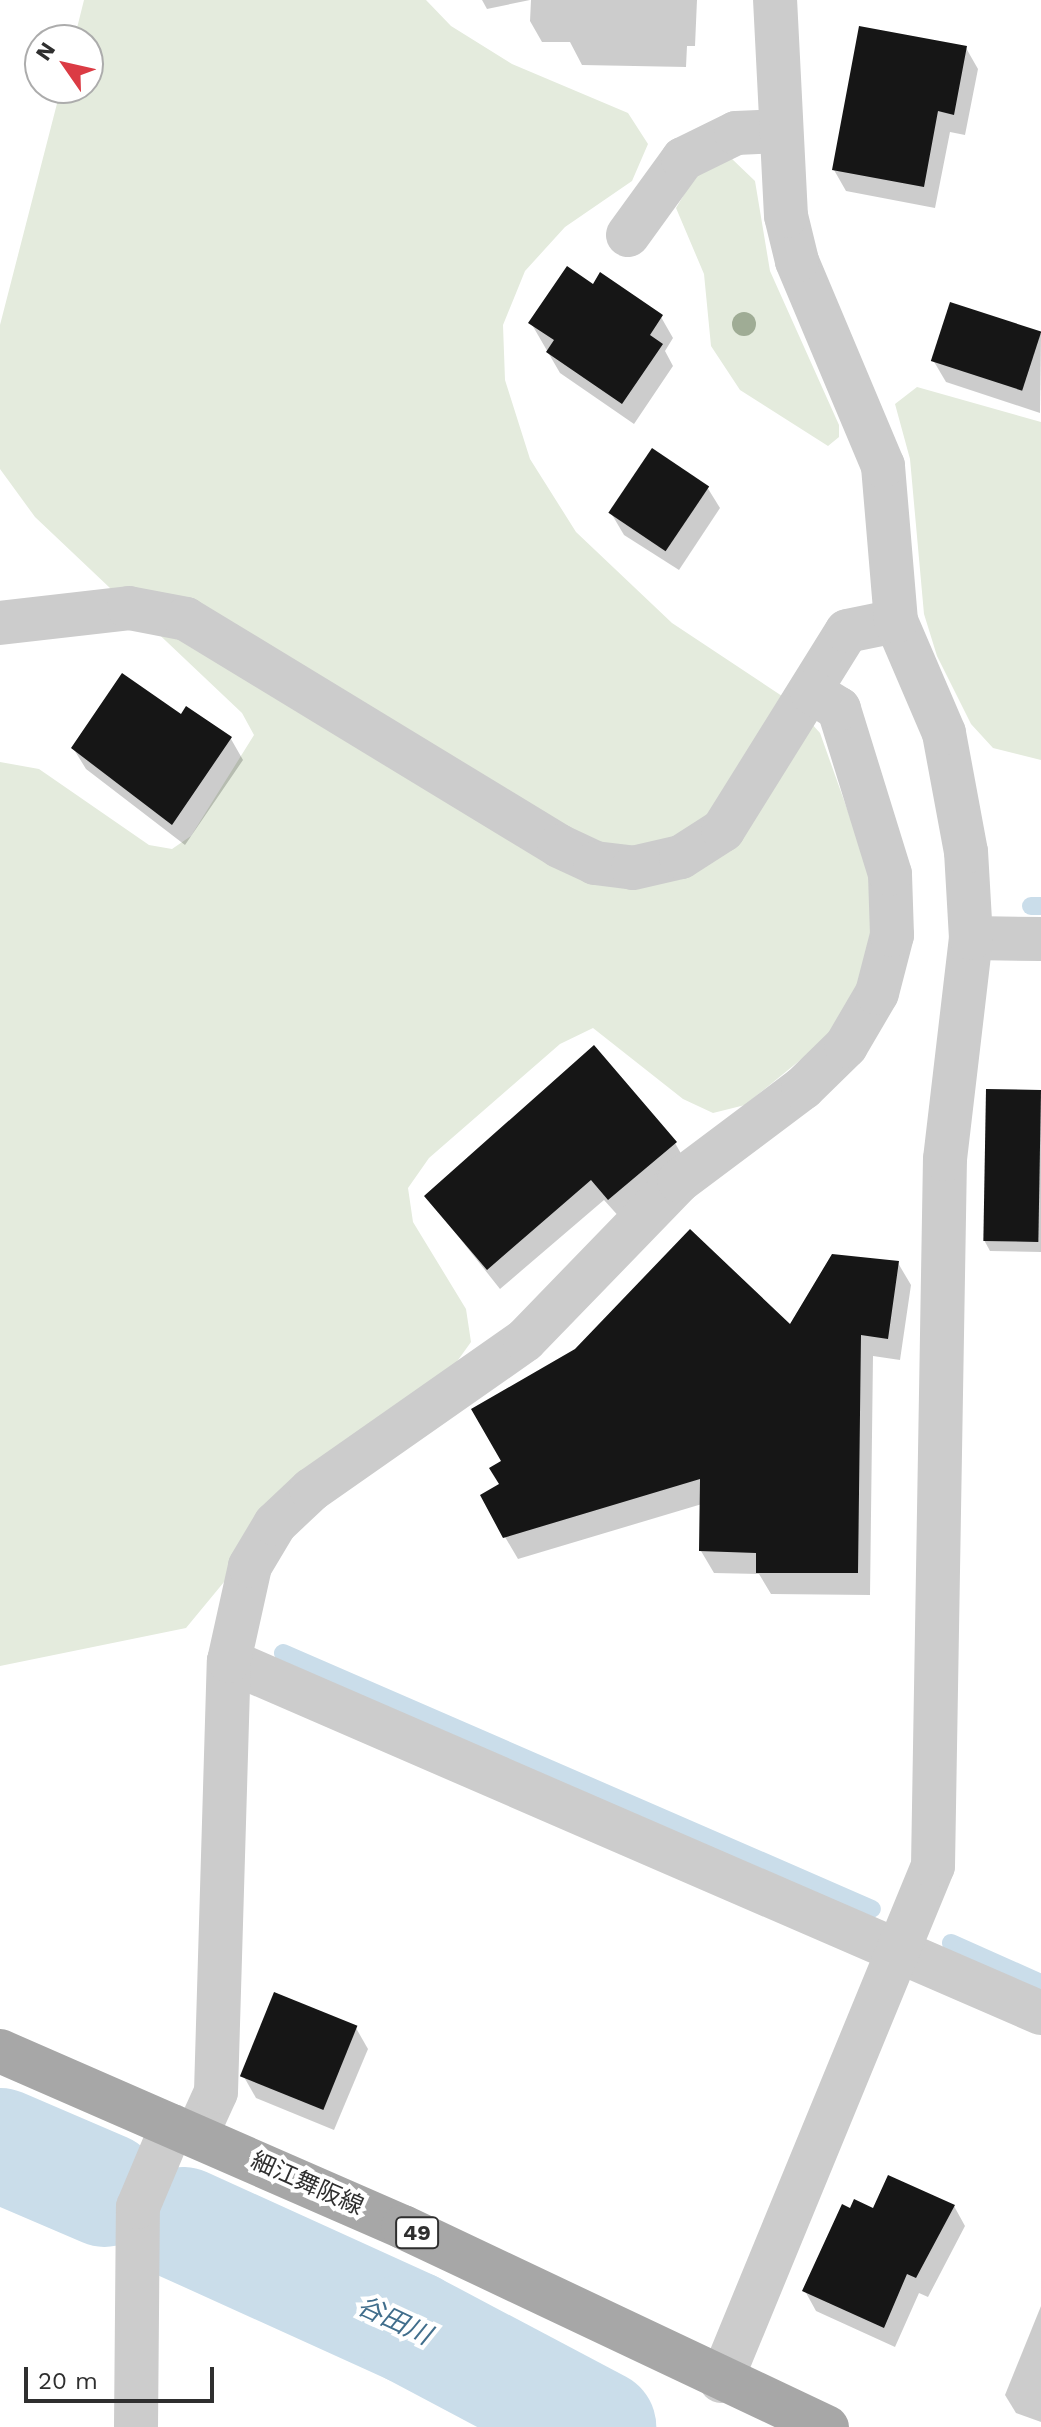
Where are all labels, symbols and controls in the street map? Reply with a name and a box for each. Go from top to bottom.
north arrow [24,24,104,104]
text: N [30,38,60,65]
street label: 細江舞阪線 [246,2146,368,2222]
road number: 49 [395,2215,439,2251]
water label: 谷田川 [352,2290,436,2352]
scale bar [28,2351,218,2401]
text: 20 m [38,2367,98,2395]

